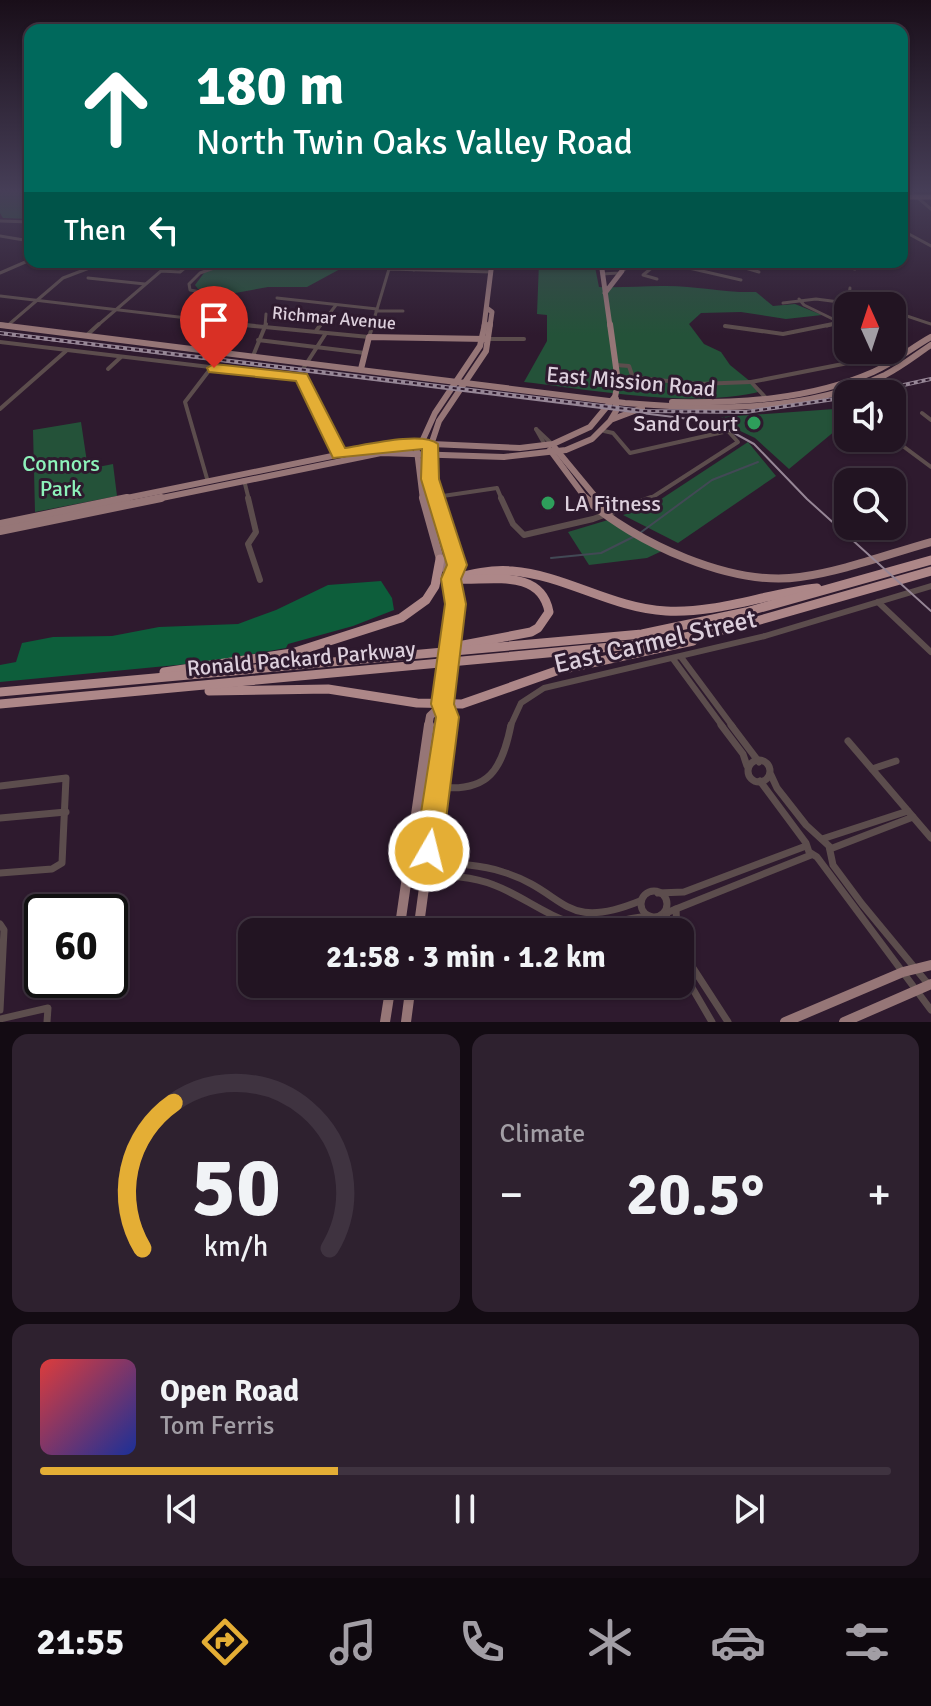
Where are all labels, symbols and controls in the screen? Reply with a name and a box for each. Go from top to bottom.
text: 180 m [196,51,344,120]
icon: ahead [64,56,168,160]
text: North Twin Oaks Valley Road [196,120,633,165]
icon: left [142,208,186,252]
text: Then [64,212,126,249]
pin [180,286,248,368]
north arrow [834,292,906,364]
map controls [834,292,906,540]
icon: arrive [192,298,236,342]
street label: Richmar Avenue [271,302,397,334]
street label: East Mission Road [545,361,717,402]
button: sound [834,380,906,452]
place label: Sand Court [633,410,738,437]
marker: Sand Court [745,414,763,432]
park label: Connors Park [22,450,100,502]
button: search [834,468,906,540]
place label: LA Fitness [564,490,661,517]
marker: LA Fitness [539,494,557,512]
street label: East Carmel Street [551,603,760,681]
street label: Ronald Packard Parkway [186,635,417,682]
position arrow [387,809,471,893]
speed limit sign: 60 [24,894,128,998]
text: 21:58 · 3 min · 1.2 km [326,939,606,976]
text: Climate [500,1118,585,1150]
text: 50 [191,1137,281,1239]
text: 20.5° [626,1158,764,1232]
text: − [500,1168,523,1222]
text: + [867,1168,891,1222]
text: km/h [203,1229,268,1264]
text: Open Road [160,1373,299,1410]
text: Tom Ferris [160,1410,274,1442]
icon: previous [160,1487,204,1531]
icon: pause [443,1487,487,1531]
icon: next [727,1487,771,1531]
icon: directions [197,1614,253,1670]
icon: music [325,1614,381,1670]
icon: phone [454,1614,510,1670]
icon: climate [582,1614,638,1670]
icon: car [710,1614,766,1670]
icon: filters [839,1614,895,1670]
text: 21:55 [36,1620,125,1665]

